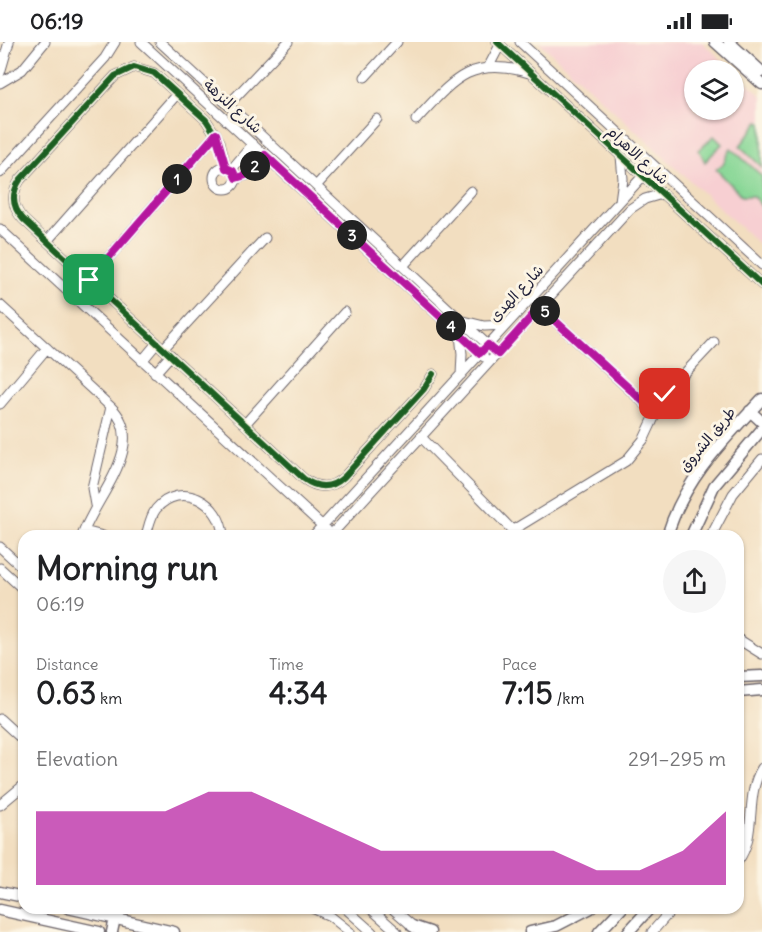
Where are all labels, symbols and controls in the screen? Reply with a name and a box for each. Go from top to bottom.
text: 06:19 [30,7,84,35]
map controls [684,60,744,120]
button: layers [684,60,744,120]
street label: شارع النزهة [199,75,266,138]
street label: شارع الاهرام [601,122,673,191]
pin: 2 [240,151,270,181]
text: 2 [251,156,259,176]
pin: 1 [162,164,192,194]
text: 1 [174,169,180,189]
pin: 3 [337,220,367,250]
text: 3 [347,225,357,245]
pin [63,254,114,305]
street label: شارع الهدى [485,260,548,326]
icon: arrive [72,263,105,296]
pin: 5 [530,296,560,326]
text: 5 [540,301,550,321]
pin: 4 [436,311,466,341]
text: 4 [446,316,456,336]
pin [639,368,690,419]
icon: check [648,377,681,410]
street label: طريق الشروق [674,403,740,475]
text: Morning run [36,547,218,589]
button: share [663,550,726,613]
text: 06:19 [36,591,85,616]
text: Distance [36,654,98,674]
text: Time [269,654,304,674]
text: Pace [502,654,537,674]
text: 0.63 [36,674,96,712]
text: 4:34 [269,674,328,712]
text: 7:15 [502,674,553,712]
text: km [96,688,122,708]
text: /km [553,688,584,708]
text: Elevation [36,746,118,771]
text: 291–295 m [628,746,726,771]

